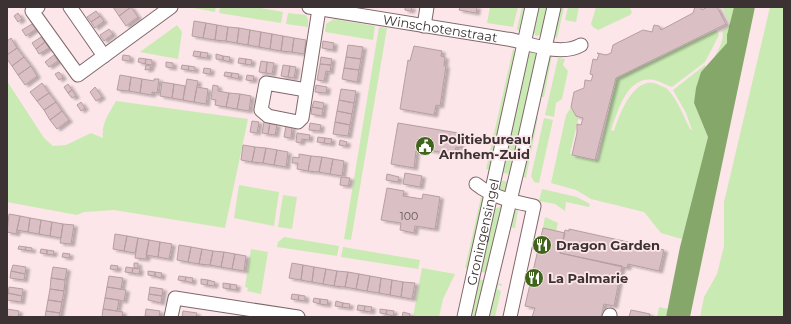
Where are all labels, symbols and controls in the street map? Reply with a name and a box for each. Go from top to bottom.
street label: Winschotenstraat [382,11,499,45]
place label: Politiebureau Arnhem-Zuid [438,131,531,162]
public building icon: Politiebureau Arnhem-Zuid [414,135,436,157]
street label: Groningensingel [463,177,502,287]
house number: 100 [400,209,418,223]
restaurant icon: Dragon Garden [531,234,553,256]
place label: Dragon Garden [556,237,660,253]
restaurant icon: La Palmarie [523,267,545,289]
place label: La Palmarie [548,270,628,286]

